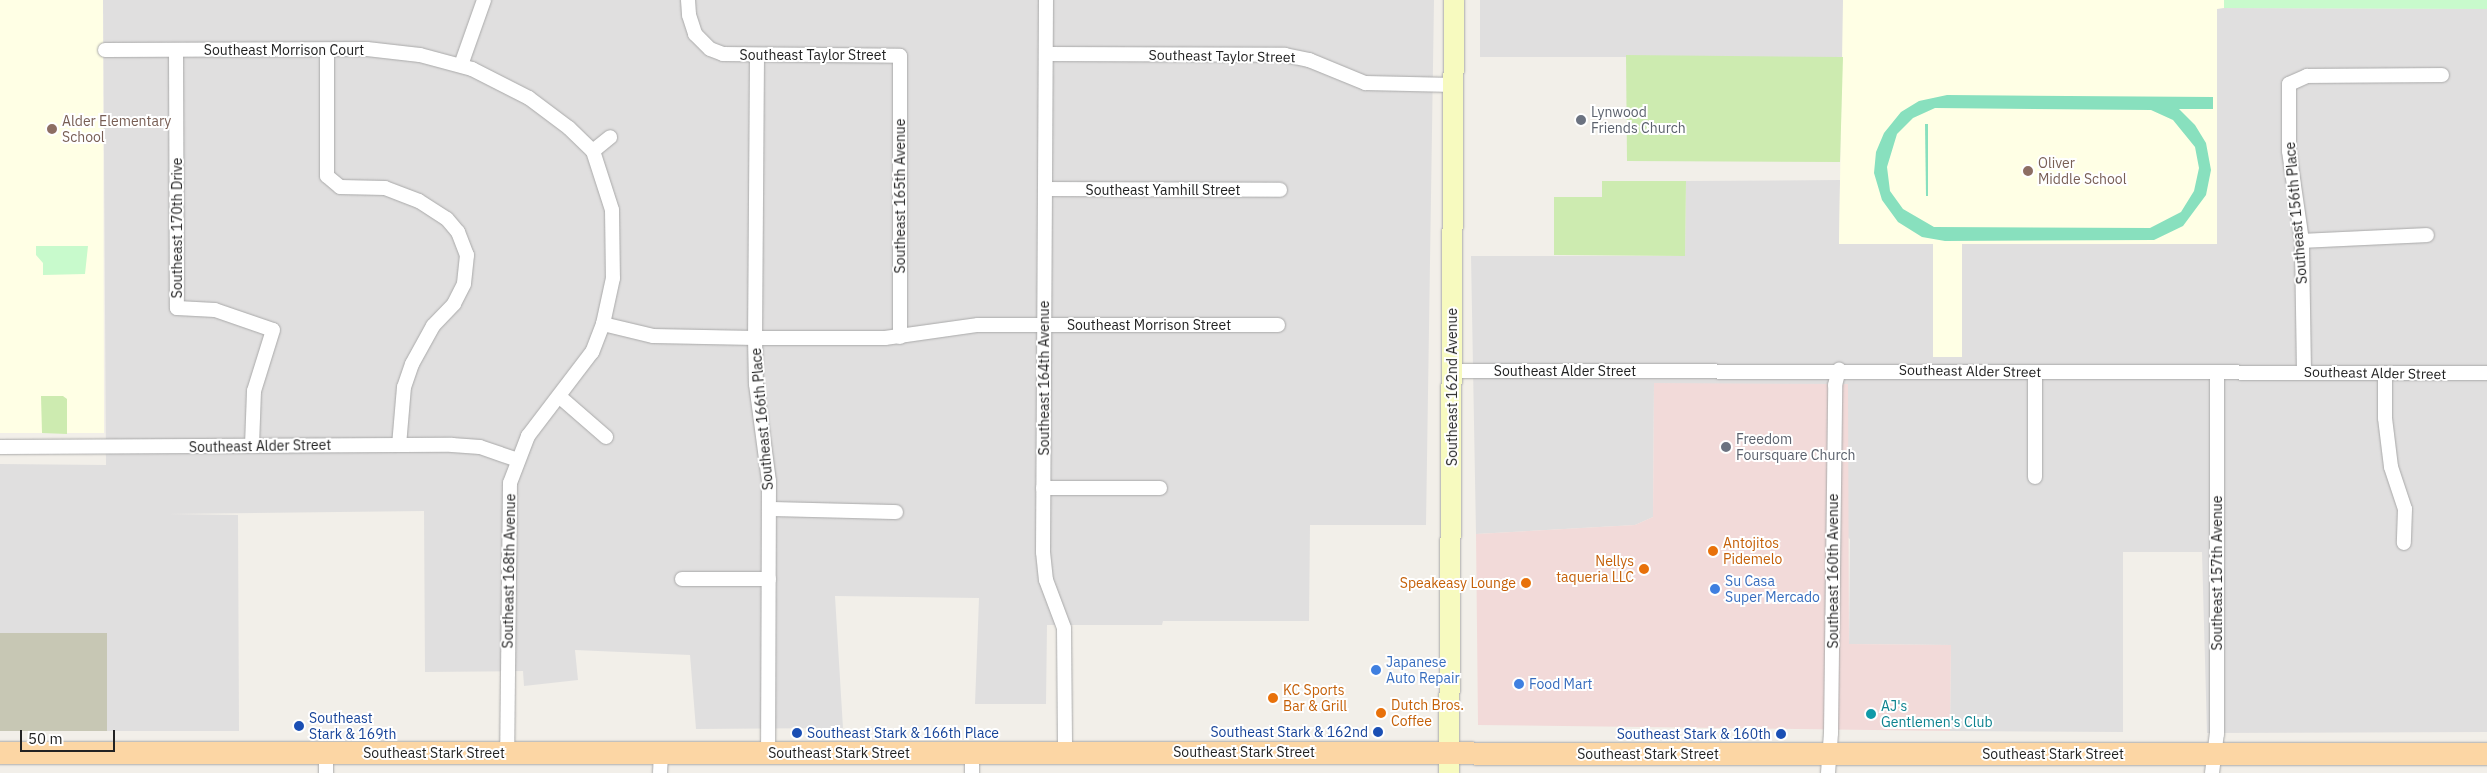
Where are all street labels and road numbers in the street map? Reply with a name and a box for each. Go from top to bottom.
street label: Southeast Morrison Court [204,42,364,58]
street label: Southeast Taylor Street [1148,46,1296,66]
street label: Southeast Taylor Street [740,47,886,63]
street label: Southeast 165th Avenue [892,118,908,274]
street label: Southeast 156th Place [2281,141,2311,285]
street label: Southeast 170th Drive [169,158,185,298]
street label: Southeast Yamhill Street [1086,182,1240,198]
street label: Southeast 164th Avenue [1036,300,1052,456]
street label: Southeast 162nd Avenue [1444,308,1460,466]
street label: Southeast Morrison Street [1067,317,1231,333]
street label: Southeast 166th Place [747,347,777,491]
street label: Southeast Alder Street [1899,361,2041,381]
street label: Southeast Alder Street [1494,363,1636,379]
street label: Southeast Alder Street [2304,363,2446,383]
street label: Southeast Alder Street [189,436,331,456]
street label: Southeast 168th Avenue [499,493,519,649]
street label: Southeast 160th Avenue [1825,493,1841,649]
street label: Southeast 157th Avenue [2209,495,2225,651]
street label: Southeast Stark Street [1173,744,1315,760]
street label: Southeast Stark Street [363,745,505,761]
street label: Southeast Stark Street [768,745,910,761]
street label: Southeast Stark Street [1577,746,1719,762]
street label: Southeast Stark Street [1982,746,2124,762]

